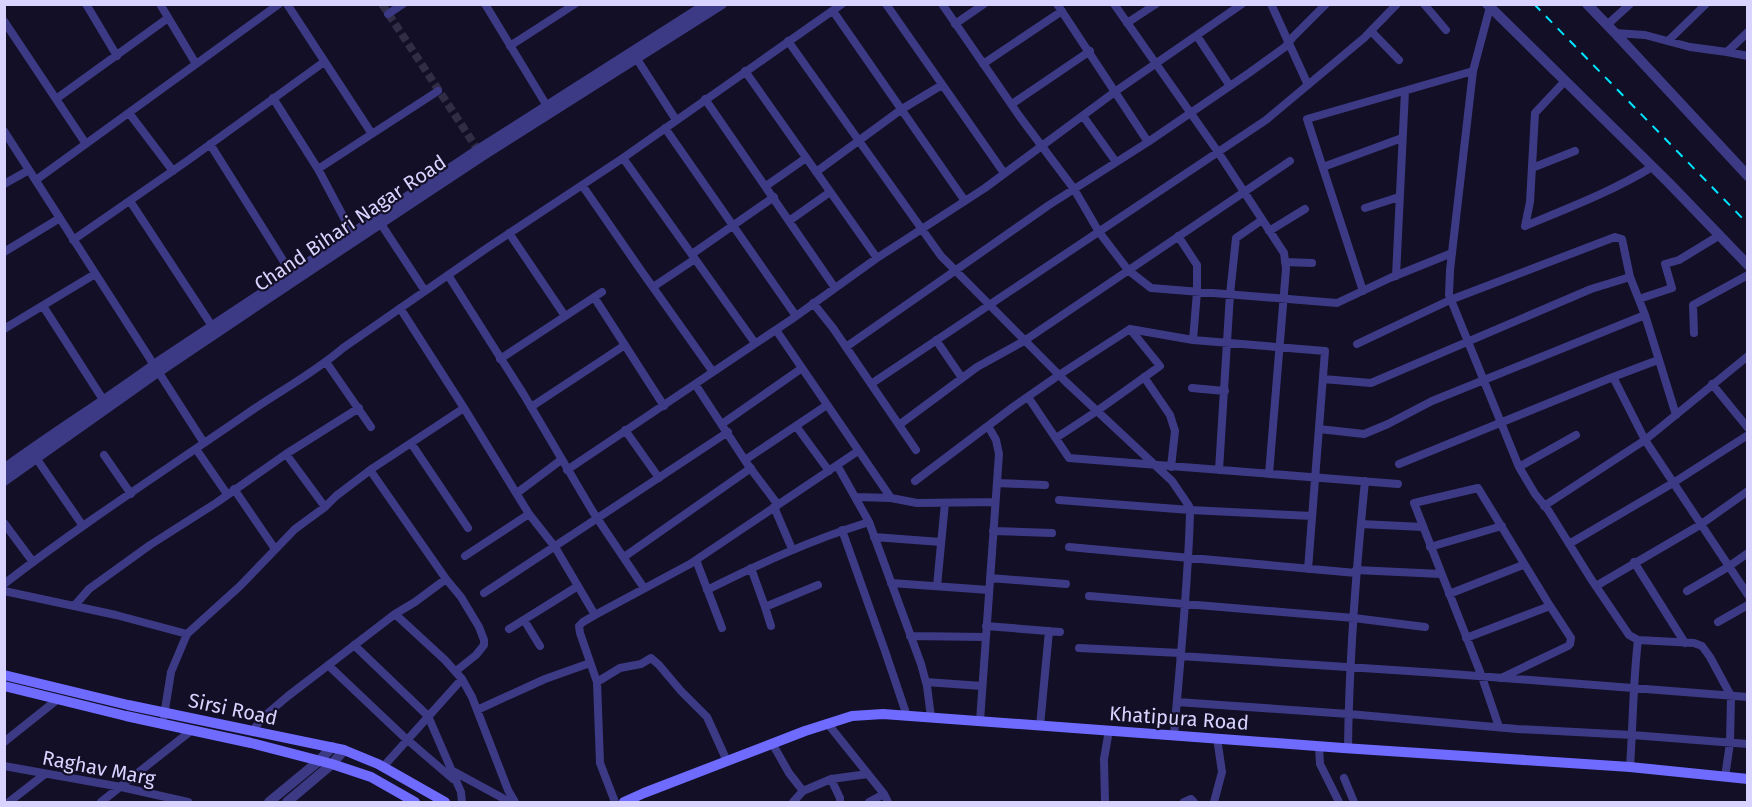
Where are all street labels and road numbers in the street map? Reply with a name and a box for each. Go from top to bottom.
street label: Chand Bihari Nagar Road [250,150,450,296]
street label: Sirsi Road [186,688,280,730]
street label: Khatipura Road [1108,701,1250,735]
street label: Raghav Marg [40,745,158,791]

